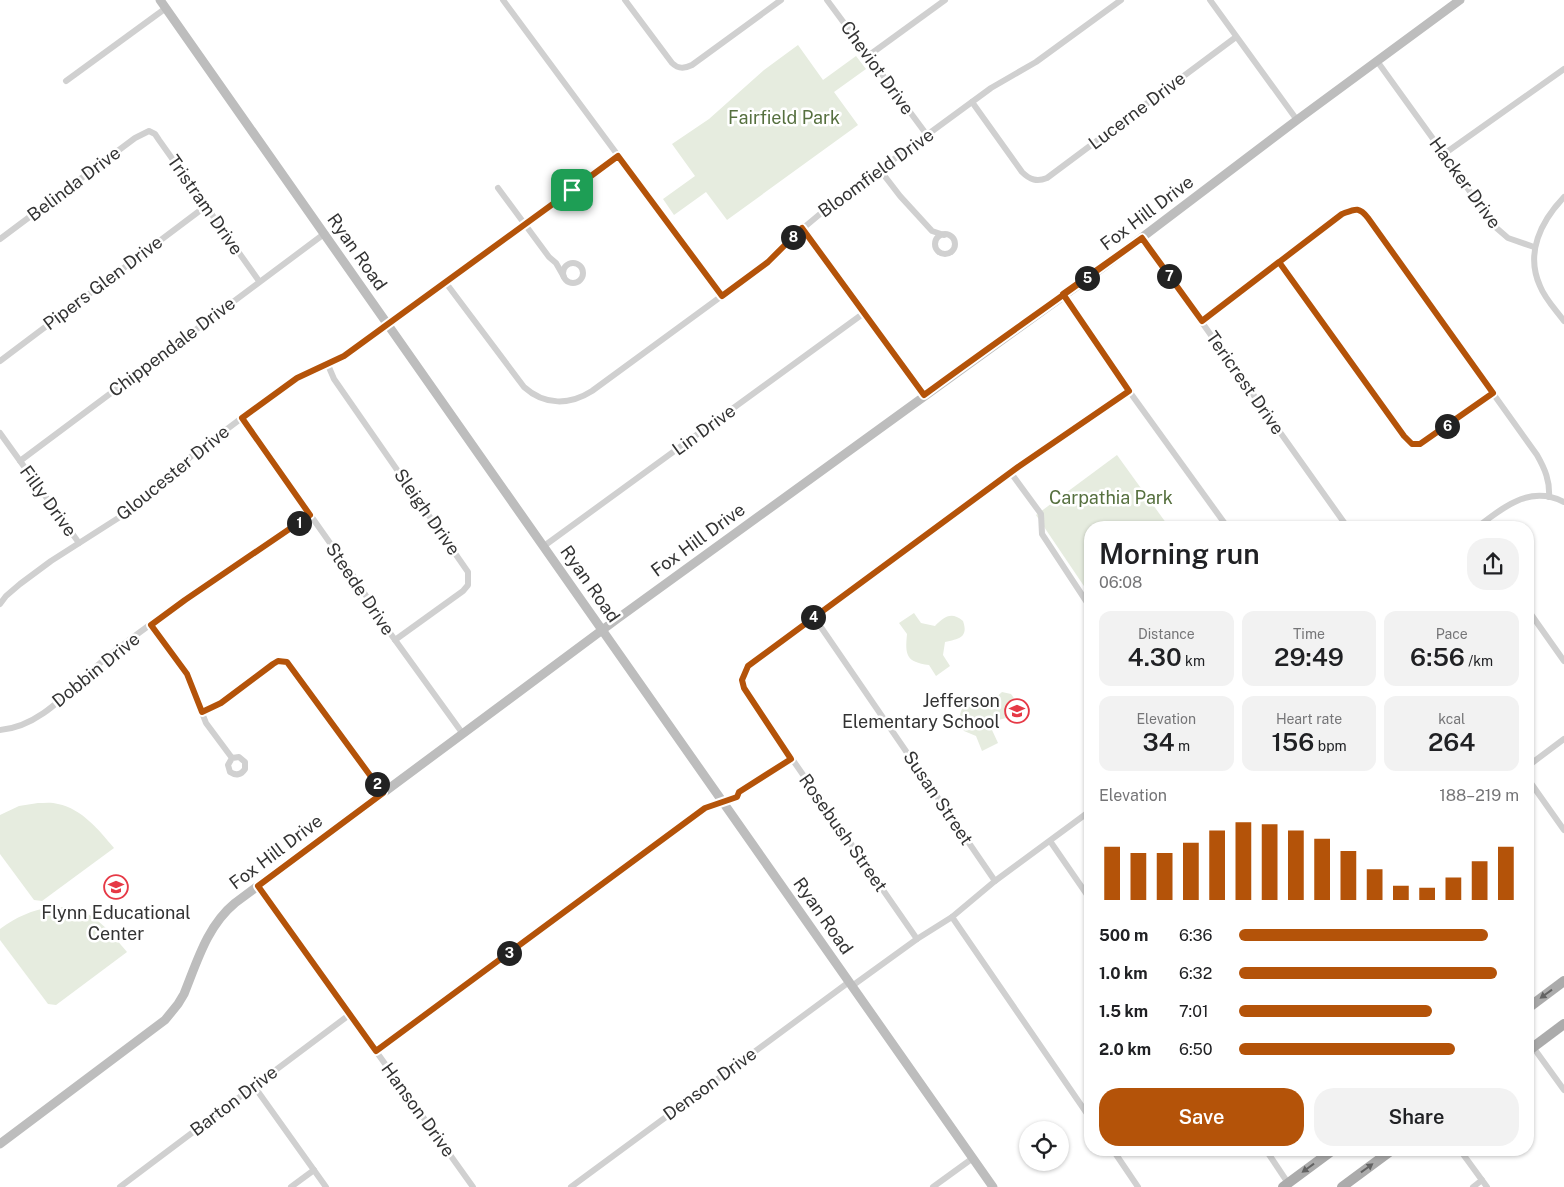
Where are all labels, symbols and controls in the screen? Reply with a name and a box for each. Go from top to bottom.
street label: Cheviot Drive [836,17,918,119]
street label: Lucerne Drive [1084,67,1189,154]
park label: Fairfield Park [728,107,840,128]
street label: Bloomfield Drive [814,124,938,222]
street label: Hacker Drive [1425,133,1506,232]
street label: Belinda Drive [23,142,124,225]
street label: Tristram Drive [163,151,248,259]
pin [551,169,593,211]
street label: Fox Hill Drive [1096,171,1197,254]
icon: arrive [558,176,586,204]
street label: Ryan Road [323,209,392,294]
pin: 8 [780,224,806,250]
text: 8 [789,229,798,245]
street label: Pipers Glen Drive [39,231,166,334]
pin: 7 [1156,264,1182,288]
pin: 5 [1074,266,1100,290]
text: 7 [1165,268,1174,284]
text: 5 [1083,270,1092,286]
street label: Chippendale Drive [104,292,239,401]
street label: Tericrest Drive [1202,327,1289,438]
street label: Lin Drive [668,400,739,459]
pin: 6 [1434,414,1460,438]
text: 6 [1443,418,1452,434]
street label: Gloucester Drive [112,421,233,525]
street label: Filly Drive [16,461,81,540]
street label: Sleigh Drive [390,464,465,559]
park label: Carpathia Park [1049,487,1173,508]
street label: Fox Hill Drive [647,498,749,581]
pin: 1 [286,510,312,536]
text: 1 [297,515,303,531]
text: Morning run [1099,537,1260,570]
street label: Steede Drive [322,538,399,639]
button: share [1467,538,1519,590]
street label: Ryan Road [556,541,625,626]
text: 06:08 [1099,573,1142,592]
pin: 4 [800,604,826,630]
text: 4 [809,609,818,625]
text: Distance [1138,626,1195,642]
text: Time [1293,626,1325,642]
text: Pace [1436,626,1468,642]
street label: Dobbin Drive [48,628,144,711]
text: 4.30 [1128,642,1182,672]
text: 29:49 [1274,642,1344,672]
text: 6:56 [1410,642,1465,672]
text: km [1182,653,1205,669]
text: /km [1465,653,1493,669]
place label: Jefferson Elementary School [842,690,1000,732]
school or university icon: Jefferson Elementary School [1004,698,1030,724]
text: Elevation [1137,711,1196,727]
text: Heart rate [1276,711,1342,727]
text: kcal [1438,711,1465,727]
text: 34 [1142,727,1175,757]
text: 156 [1271,727,1314,757]
text: 264 [1428,727,1475,757]
text: m [1175,738,1190,754]
text: bpm [1314,738,1347,754]
street label: Susan Street [899,747,978,849]
street label: Rosebush Street [795,770,892,896]
pin: 2 [364,772,390,796]
text: 2 [373,776,382,792]
text: Elevation [1099,786,1167,805]
text: 188–219 m [1439,786,1519,805]
street label: Fox Hill Drive [225,810,326,893]
street label: Ryan Road [789,873,858,958]
school or university icon: Flynn Educational Center [103,874,129,900]
place label: Flynn Educational Center [41,902,191,944]
text: 500 m [1099,926,1148,945]
text: 6:36 [1179,926,1213,945]
pin: 3 [496,940,522,966]
text: 3 [505,945,514,961]
text: 1.0 km [1099,964,1148,983]
text: 6:32 [1179,964,1212,983]
one-way arrow [1539,989,1553,999]
text: 1.5 km [1099,1002,1148,1021]
text: 7:01 [1179,1002,1209,1021]
text: 2.0 km [1099,1040,1151,1059]
text: 6:50 [1179,1040,1213,1059]
street label: Denson Drive [659,1043,760,1124]
street label: Hanson Drive [377,1059,460,1161]
street label: Barton Drive [186,1061,281,1140]
button: Save [1099,1088,1304,1146]
button: Share [1314,1088,1519,1146]
map controls [1019,1121,1069,1171]
button: locate [1019,1121,1069,1171]
one-way arrow [1302,1163,1315,1174]
one-way arrow [1360,1163,1373,1174]

